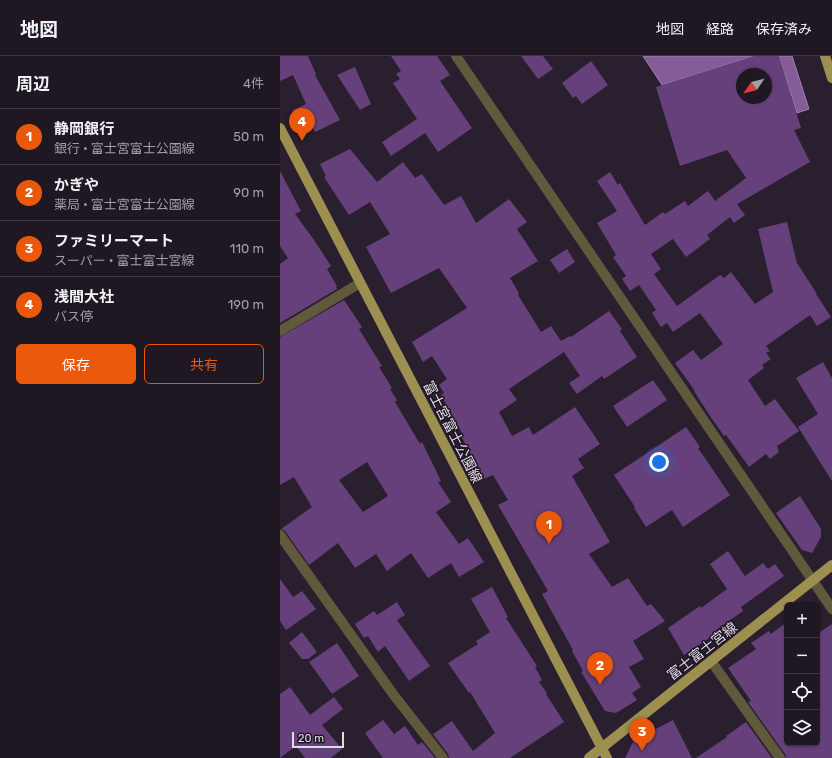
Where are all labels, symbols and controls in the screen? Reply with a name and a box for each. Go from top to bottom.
text: 地図 [20,18,58,41]
text: 地図 [656,21,684,38]
text: 経路 [706,21,734,38]
text: 保存済み [756,21,812,38]
north arrow [736,68,772,104]
text: 周辺 [16,74,50,94]
text: 4件 [243,76,264,91]
pin: 4 [289,108,315,141]
text: 静岡銀行 [54,120,114,138]
text: 1 [26,129,32,144]
text: 50 m [233,129,264,144]
text: 銀行 · 富士宮富士公園線 [54,141,195,156]
text: かぎや [54,176,99,194]
text: 2 [25,185,33,200]
text: 90 m [233,185,264,200]
text: 薬局 · 富士宮富士公園線 [54,197,195,212]
text: ファミリーマート [54,232,174,250]
text: 3 [25,241,33,256]
text: 110 m [230,241,264,256]
text: スーパー · 富士富士宮線 [54,253,195,268]
text: 浅間大社 [54,288,114,306]
text: 4 [25,297,33,312]
text: 190 m [228,297,264,312]
text: バス停 [54,309,93,324]
button: 保存 [16,344,136,384]
button: 共有 [144,344,264,384]
street label: 富士宮富士公園線 [420,378,486,486]
your location [649,452,669,472]
pin: 1 [536,511,562,544]
map controls [784,602,820,746]
button: + [784,602,820,638]
street label: 富士富士宮線 [664,619,741,684]
button: − [784,638,820,674]
pin: 2 [587,652,613,685]
button: locate [784,674,820,710]
button: layers [784,710,820,746]
pin: 3 [629,718,655,751]
scale bar [292,730,344,749]
text: 20 m [298,732,324,745]

